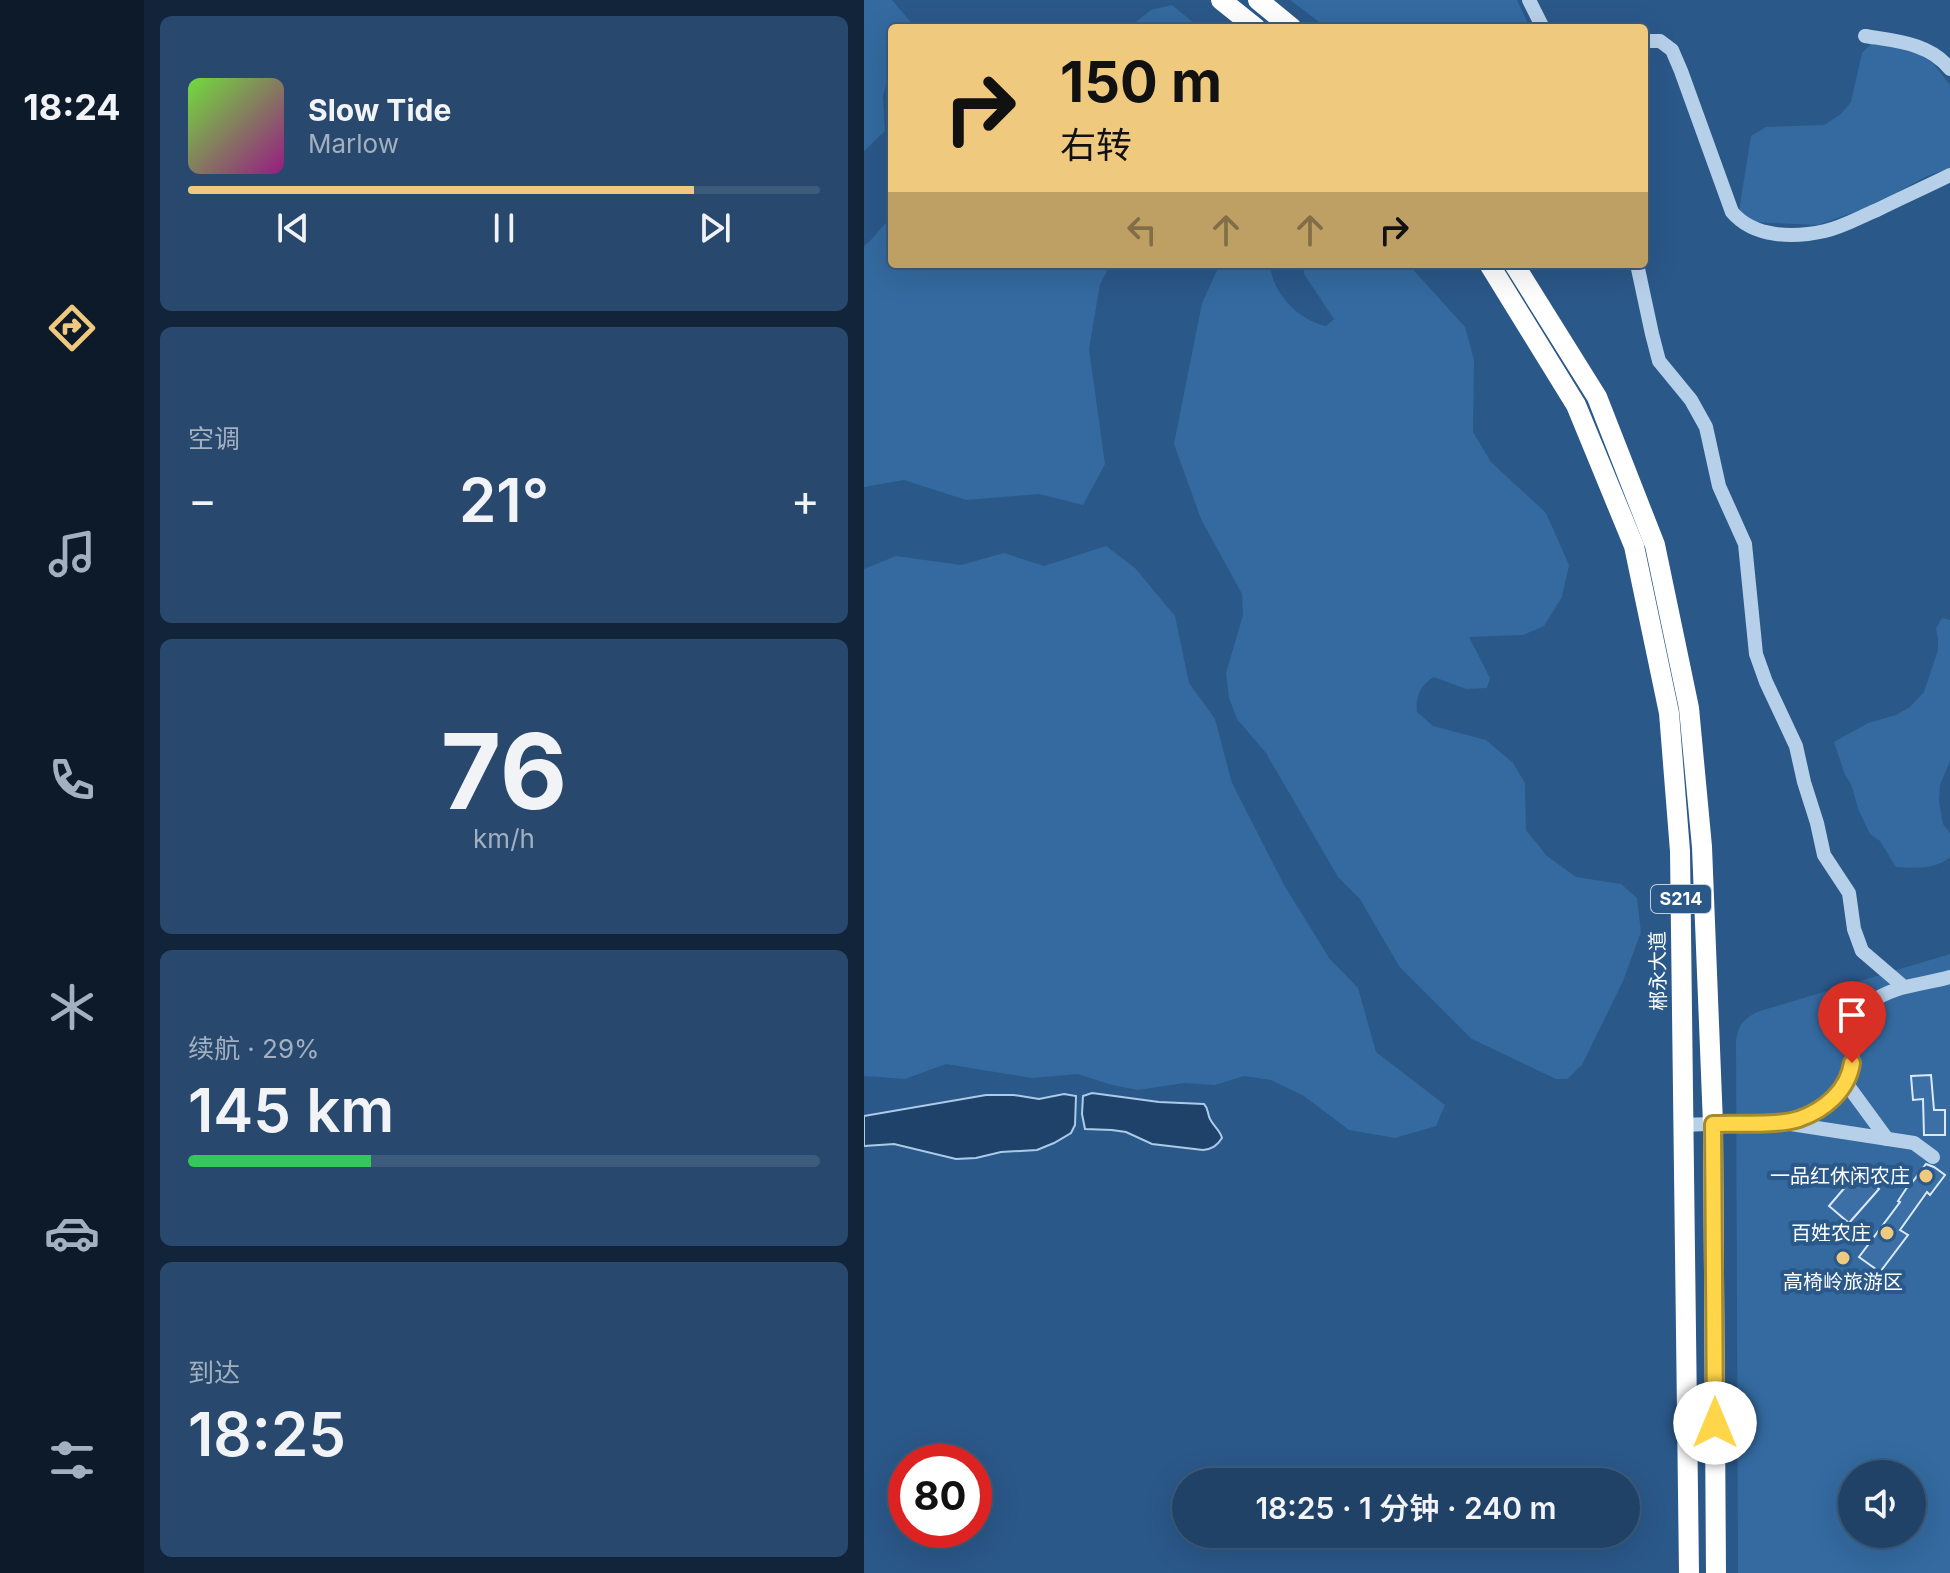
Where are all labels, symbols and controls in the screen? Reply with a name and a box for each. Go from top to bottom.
text: 150 m [1060,48,1222,116]
icon: right [928,56,1032,160]
text: 18:24 [23,85,121,129]
text: Slow Tide [308,92,451,128]
text: 右转 [1060,123,1132,167]
text: Marlow [308,128,399,159]
icon: previous [271,206,315,250]
icon: pause [482,206,526,250]
icon: next [693,206,737,250]
icon: left [1120,208,1164,252]
icon: ahead [1204,208,1248,252]
icon: ahead [1288,208,1332,252]
icon: right [1372,208,1416,252]
icon: directions [44,300,100,356]
text: 空调 [188,423,240,454]
text: 21° [459,464,549,536]
text: − [188,473,217,527]
text: + [791,473,820,527]
icon: music [44,526,100,582]
text: 76 [441,708,567,834]
icon: phone [44,752,100,808]
text: km/h [473,823,535,854]
road number: S214 [1651,885,1711,913]
street label: 郴永大道 [1645,931,1671,1011]
icon: climate [44,979,100,1035]
pin [1818,981,1886,1063]
icon: arrive [1830,993,1874,1037]
text: 续航 · 29% [188,1033,320,1064]
text: 145 km [188,1074,394,1146]
place label: 一品红休闲农庄 [1770,1164,1910,1188]
marker: 一品红休闲农庄 [1917,1167,1935,1185]
icon: car [44,1205,100,1261]
place label: 百姓农庄 [1791,1221,1871,1245]
marker: 百姓农庄 [1878,1224,1896,1242]
marker: 高椅岭旅游区 [1834,1249,1852,1267]
place label: 高椅岭旅游区 [1783,1270,1903,1294]
text: 到达 [188,1357,240,1388]
position arrow [1673,1381,1757,1465]
text: 18:25 [188,1398,346,1470]
icon: filters [44,1432,100,1488]
speed limit sign: 80 [888,1444,992,1548]
map controls [1838,1460,1926,1548]
button: sound [1838,1460,1926,1548]
text: 18:25 · 1 分钟 · 240 m [1255,1490,1557,1526]

